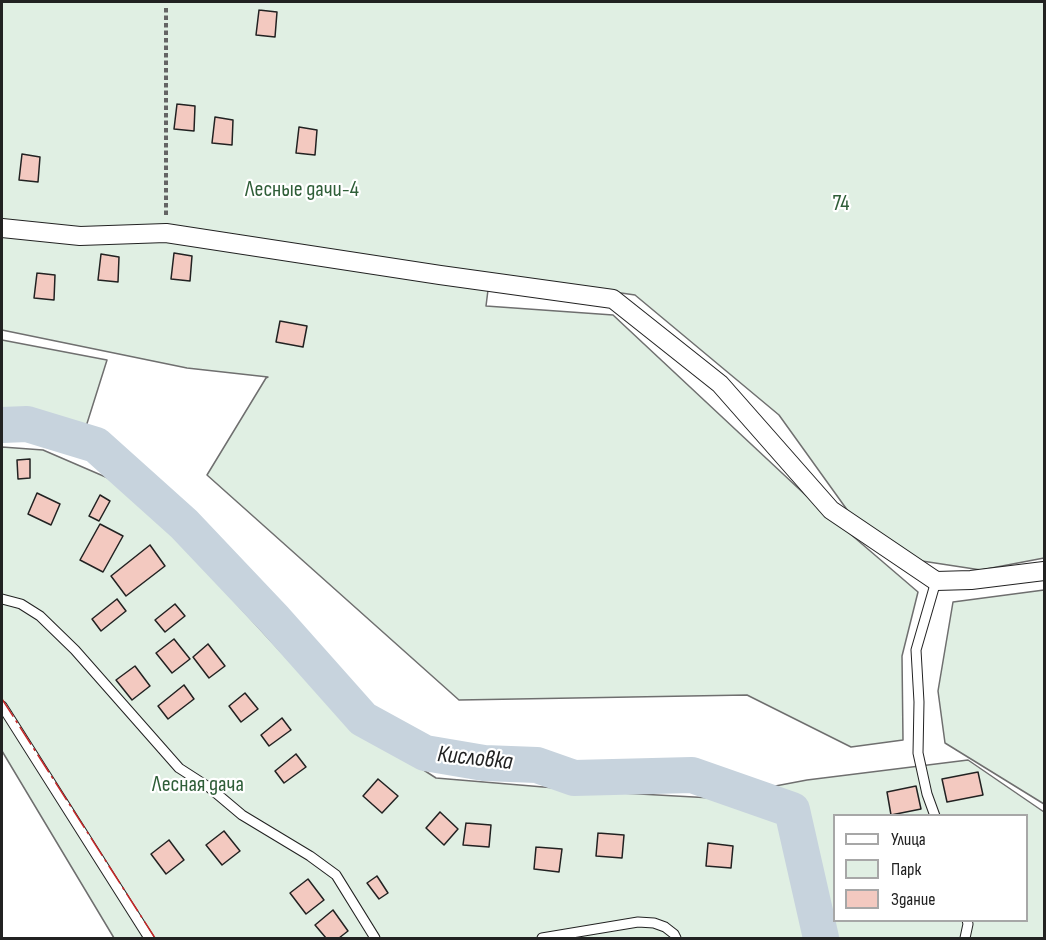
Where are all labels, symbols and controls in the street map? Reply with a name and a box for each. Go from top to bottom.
park label: Лесные дачи-4 [245,177,359,203]
park label: 74 [833,191,849,217]
water label: Кисловка [436,741,514,777]
park label: Лесная дача [152,772,244,798]
legend [833,814,1028,922]
text: Улица [891,829,926,850]
text: Парк [891,859,921,880]
text: Здание [891,889,936,910]

